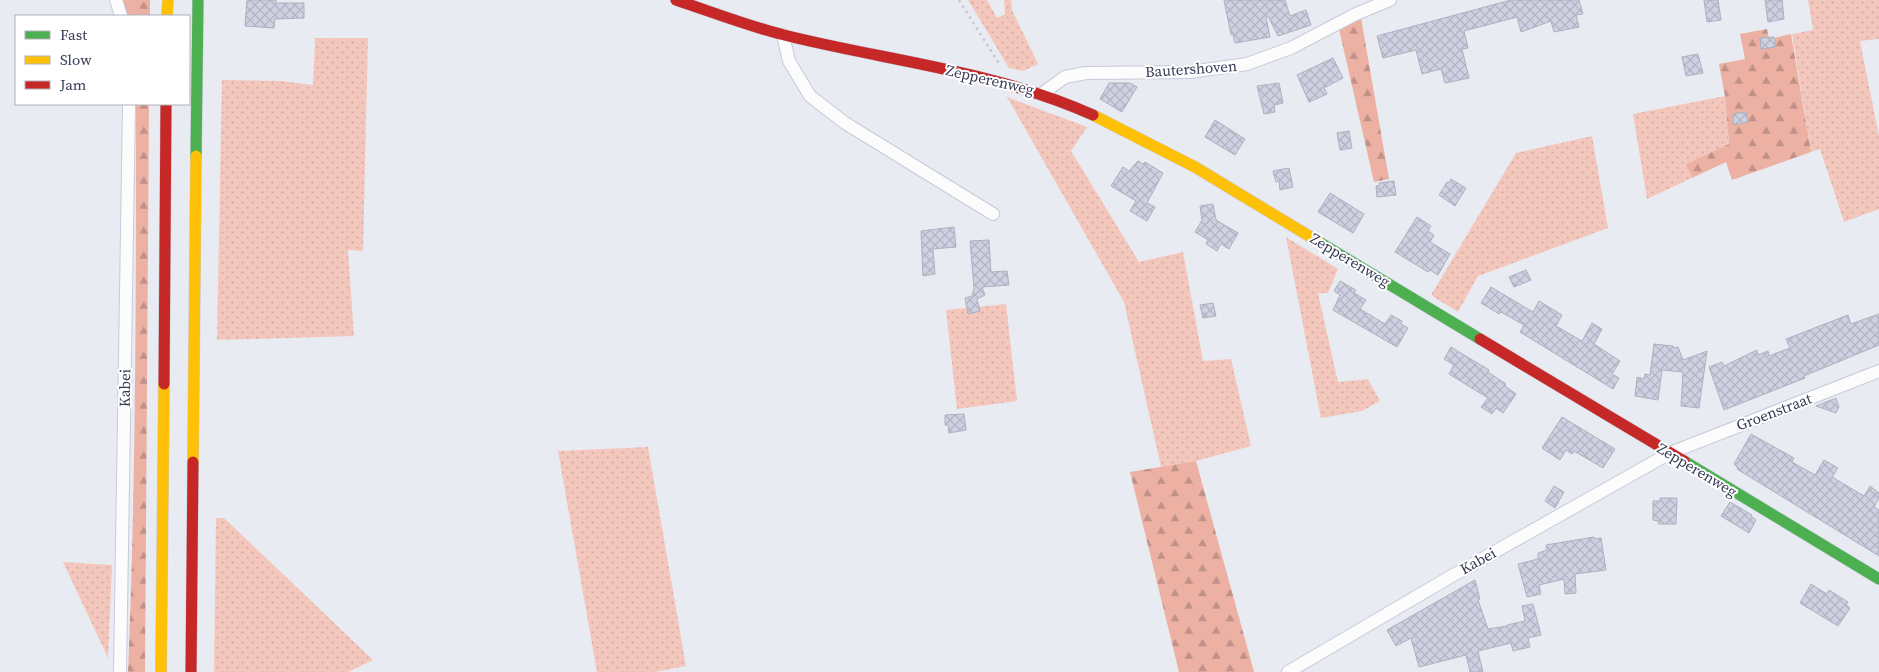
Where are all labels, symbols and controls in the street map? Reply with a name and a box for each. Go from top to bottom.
legend [15,15,190,105]
text: Fast [60,24,87,45]
text: Slow [60,49,92,70]
street label: Bautershoven [1144,55,1238,82]
street label: Zepperenweg [944,59,1036,100]
text: Jam [59,74,87,95]
street label: Zepperenweg [1306,227,1394,292]
street label: Kabei [114,369,135,407]
street label: Groenstraat [1733,388,1815,436]
street label: Zepperenweg [1653,437,1741,502]
street label: Kabei [1456,542,1500,579]

